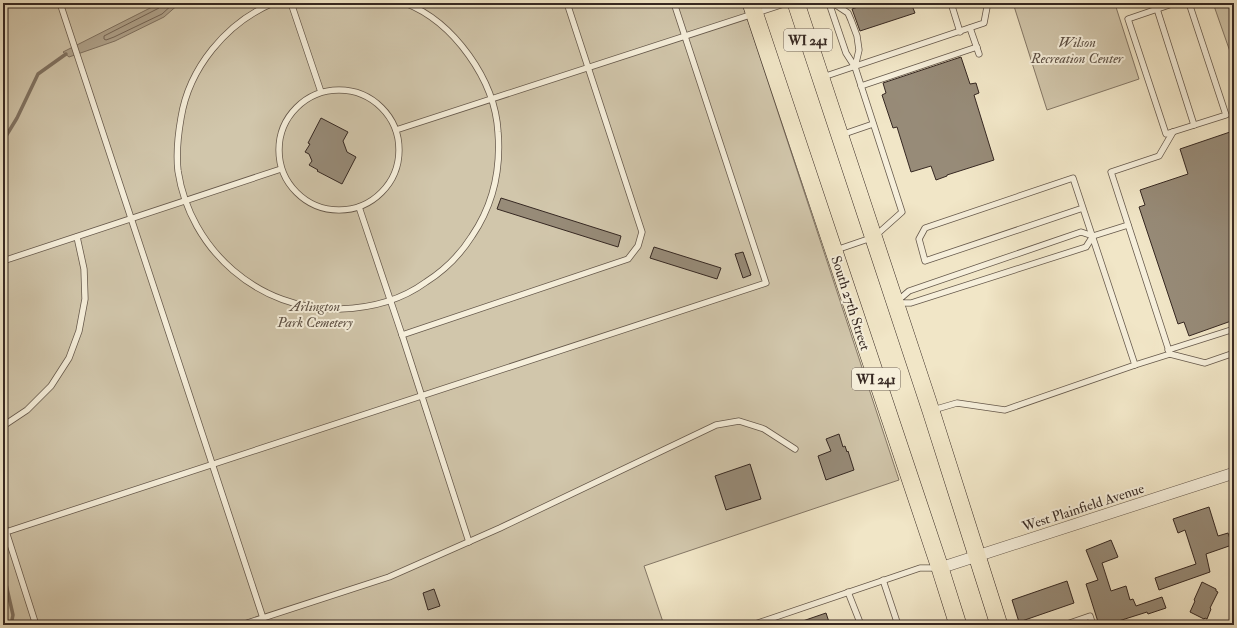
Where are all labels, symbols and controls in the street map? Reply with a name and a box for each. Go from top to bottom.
road number: WI 241 [784,29,832,51]
park label: Wilson Recreation Center [1030,34,1124,67]
street label: South 27th Street [827,254,874,353]
park label: Arlington Park Cemetery [276,298,353,331]
road number: WI 241 [852,368,900,390]
street label: West Plainfield Avenue [1019,480,1146,536]

